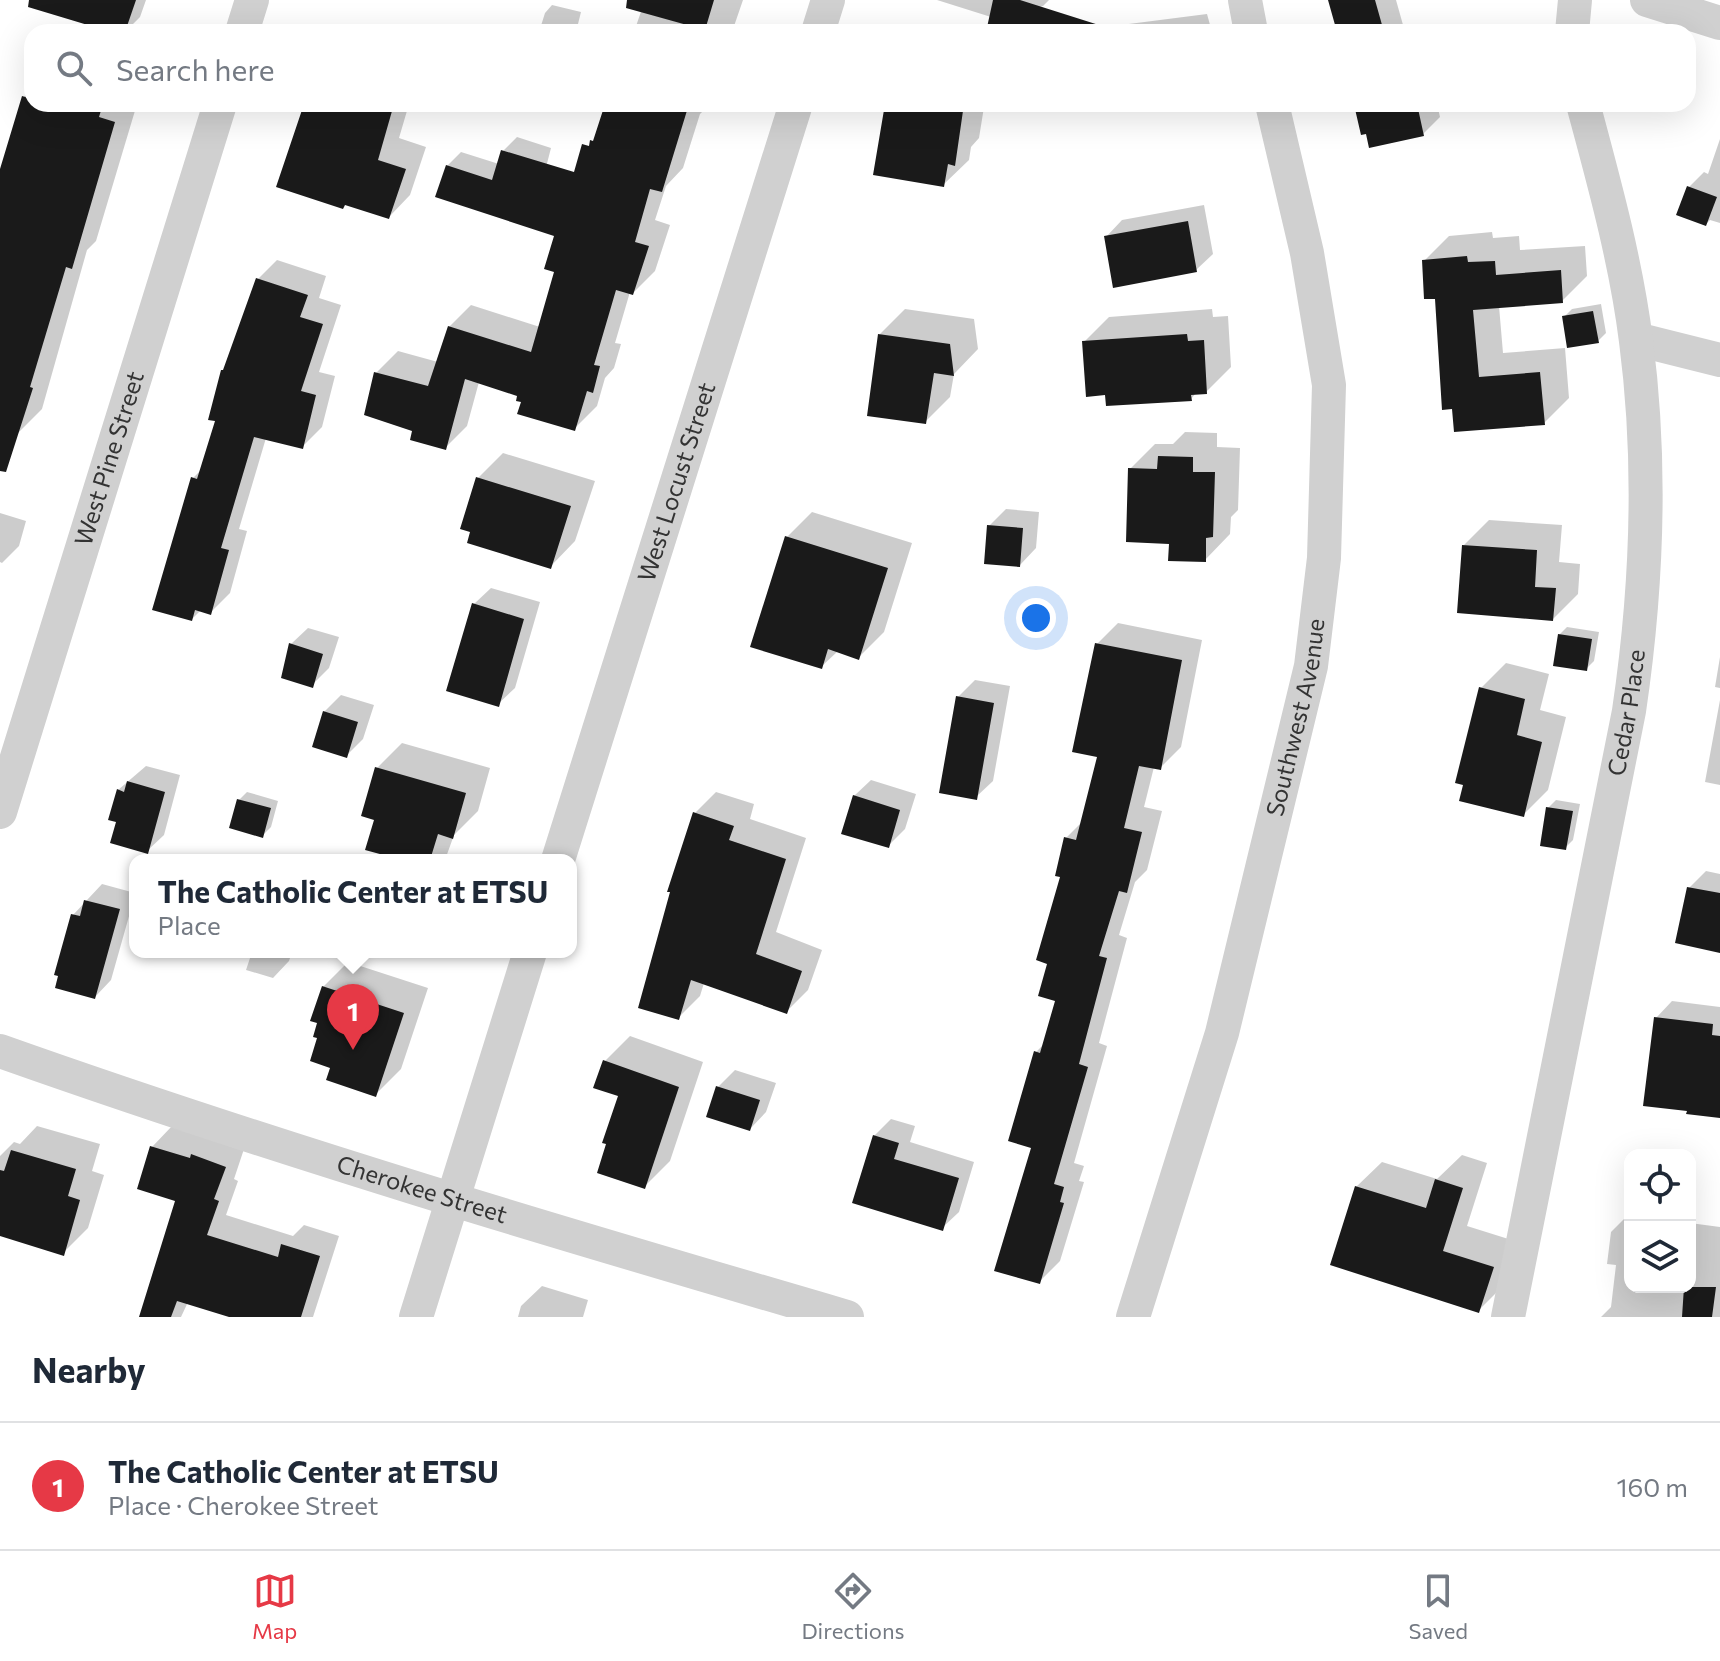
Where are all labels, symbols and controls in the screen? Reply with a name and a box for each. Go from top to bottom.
search box [24,24,1696,112]
icon: search [52,46,96,90]
text: Search here [116,50,275,87]
street label: West Pine Street [68,367,149,549]
street label: West Locust Street [631,378,720,585]
your location [1016,598,1056,638]
street label: Southwest Avenue [1259,617,1330,819]
street label: Cedar Place [1600,648,1650,778]
popup [129,854,577,958]
text: The Catholic Center at ETSU [158,872,548,909]
text: Place [158,909,221,940]
pin: 1 [327,984,379,1050]
street label: Cherokee Street [333,1148,511,1228]
map controls [1624,1149,1696,1293]
button: locate [1624,1149,1696,1221]
button: layers [1624,1221,1696,1293]
text: Nearby [32,1348,146,1390]
text: The Catholic Center at ETSU [108,1452,499,1489]
text: 1 [52,1471,64,1502]
text: 160 m [1616,1471,1688,1502]
text: Place · Cherokee Street [108,1489,378,1520]
tab: Map [252,1569,297,1644]
tab: Directions [801,1569,905,1644]
tab: Saved [1409,1569,1468,1644]

